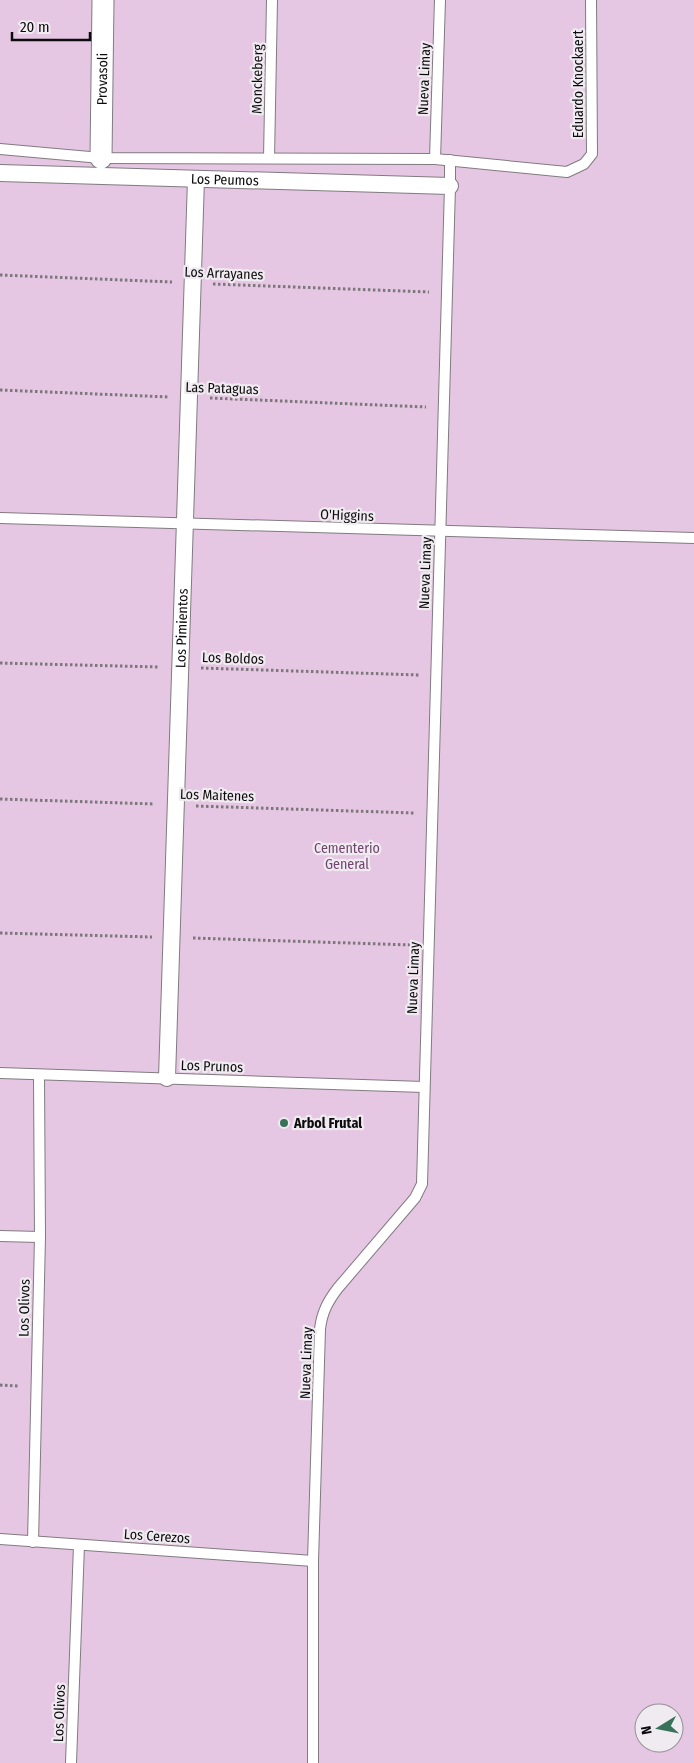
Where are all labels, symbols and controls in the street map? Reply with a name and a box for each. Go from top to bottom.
scale bar [12,10,90,42]
text: 20 m [20,18,50,36]
street label: Eduardo Knockaert [570,29,587,138]
street label: Nueva Limay [415,42,434,115]
street label: Monckeberg [248,44,267,114]
street label: Provasoli [94,53,111,105]
street label: Los Peumos [191,171,259,189]
street label: Los Arrayanes [184,264,264,283]
street label: Las Pataguas [185,379,259,398]
street label: O'Higgins [320,506,374,525]
street label: Nueva Limay [416,536,435,609]
street label: Los Pimientos [172,588,192,668]
street label: Los Boldos [202,649,264,668]
street label: Los Maitenes [179,786,254,805]
park label: Cementerio General [314,840,380,873]
street label: Nueva Limay [404,941,423,1014]
street label: Los Prunos [180,1057,244,1076]
place label: Arbol Frutal [293,1115,362,1132]
marker: Arbol Frutal [278,1117,290,1129]
street label: Los Olivos [15,1279,34,1337]
street label: Nueva Limay [297,1326,316,1399]
street label: Los Cerezos [123,1526,191,1547]
street label: Los Olivos [50,1684,69,1742]
north arrow [634,1703,684,1753]
text: N [638,1725,656,1736]

